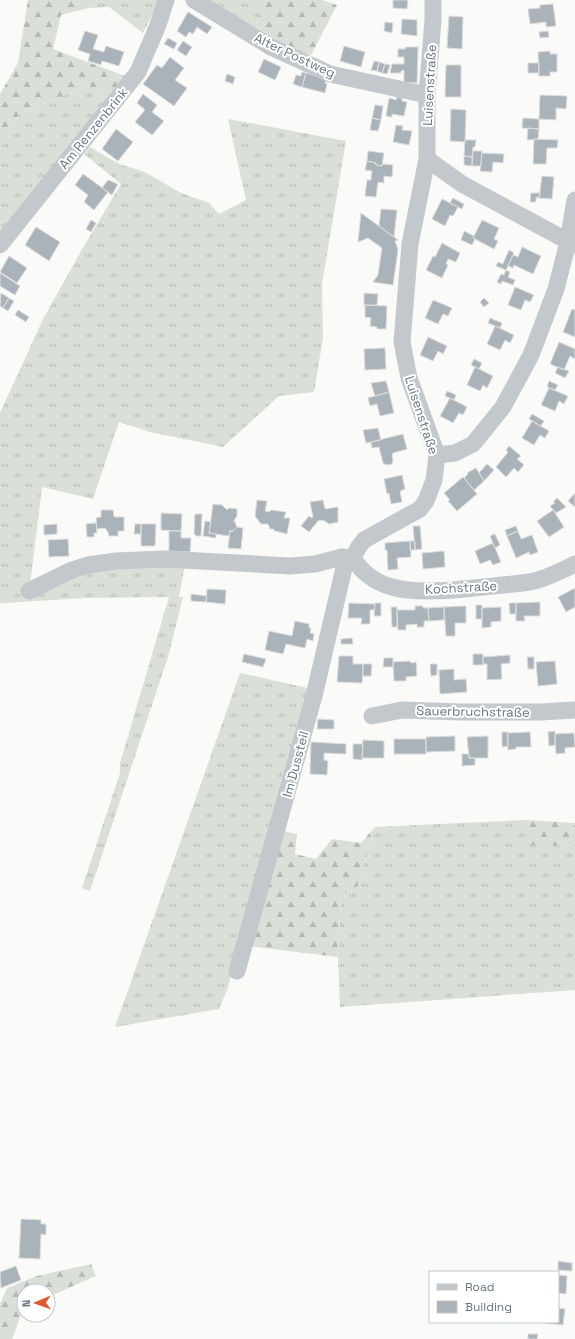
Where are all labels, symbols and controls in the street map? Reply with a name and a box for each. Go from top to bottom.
street label: Alter Postweg [251,29,338,82]
street label: Luisenstraße [419,44,440,126]
street label: Am Renzenbrink [55,84,132,173]
street label: Luisenstraße [401,374,442,456]
street label: Kochstraße [425,577,497,598]
street label: Sauerbruchstraße [416,702,530,721]
street label: Im Dussteil [279,729,312,799]
legend [429,1271,559,1323]
text: Road [465,1279,494,1295]
north arrow [16,1283,56,1323]
text: N [19,1299,33,1307]
text: Building [465,1299,512,1315]

